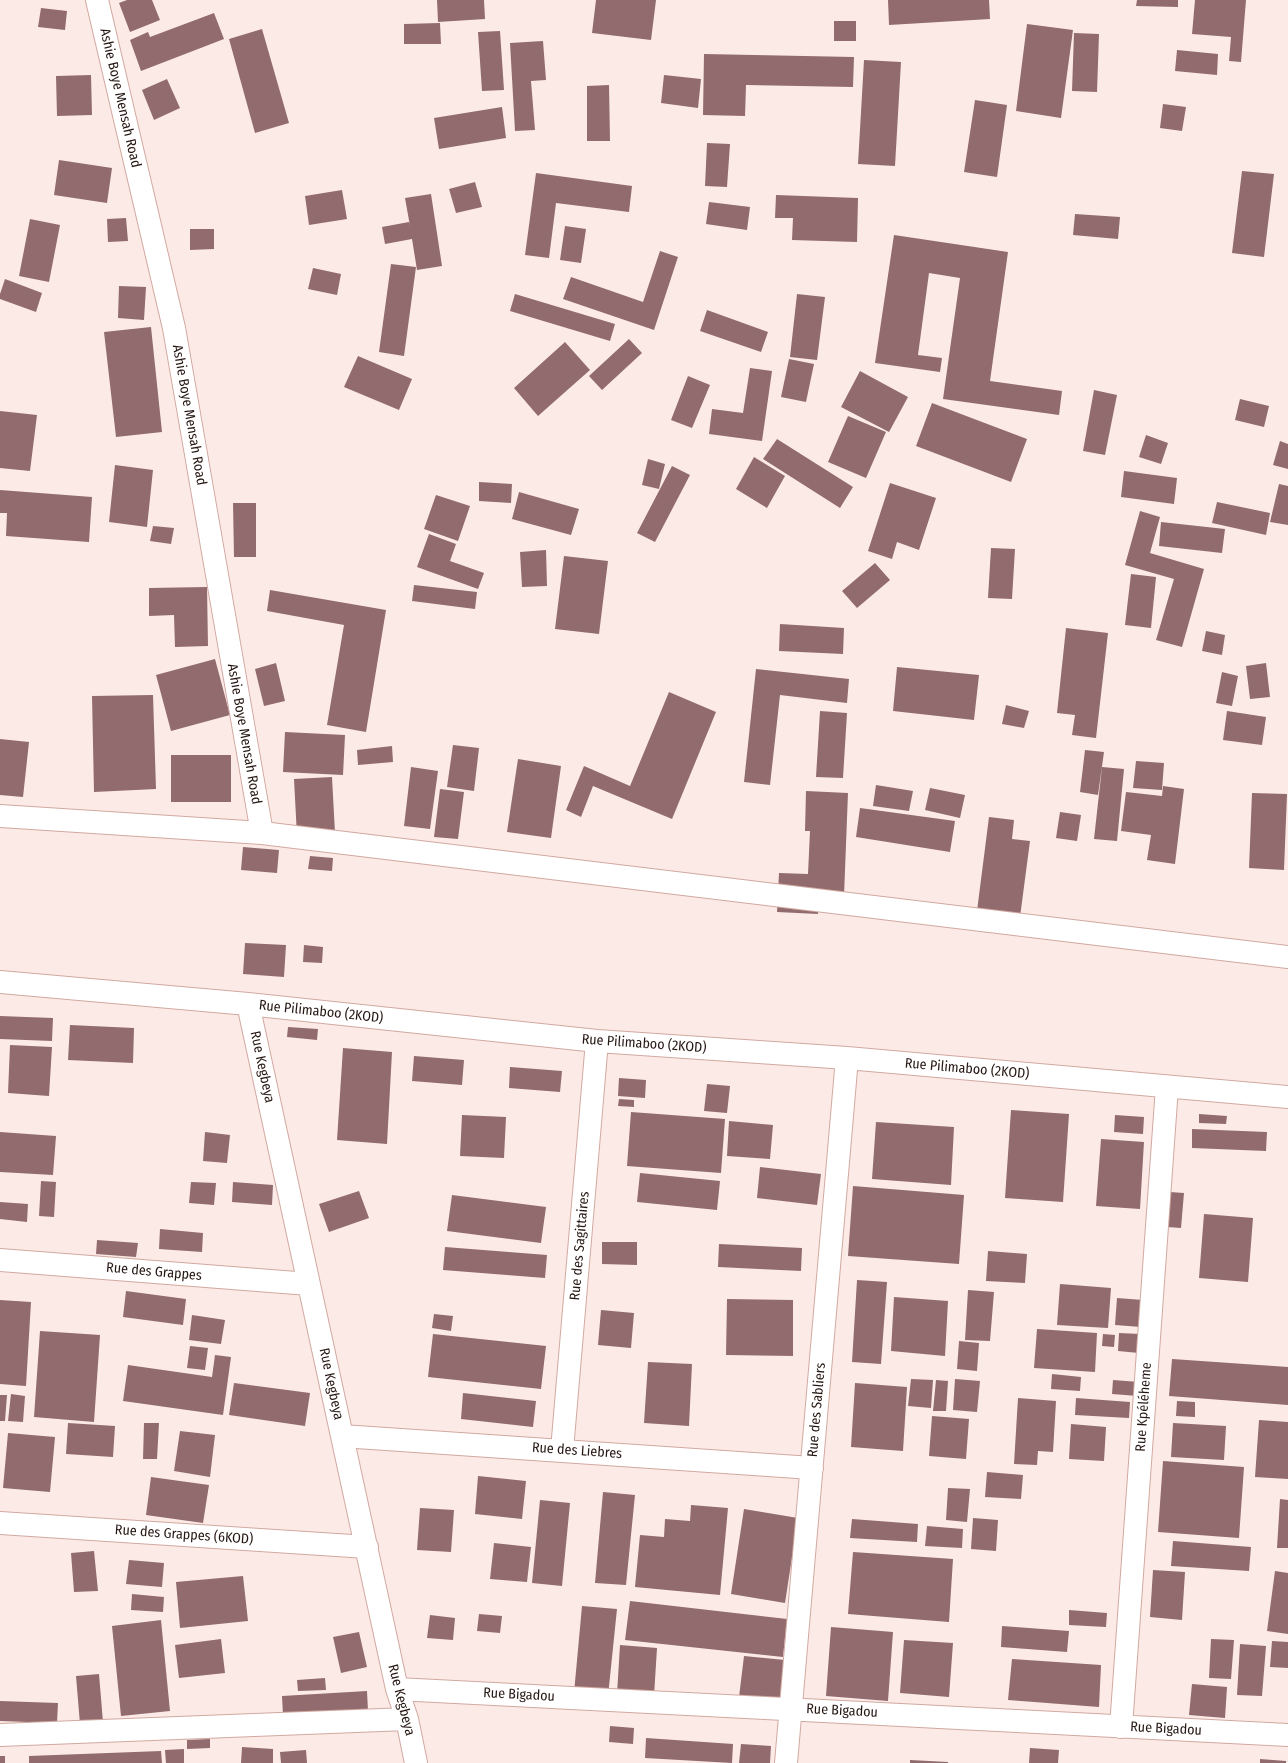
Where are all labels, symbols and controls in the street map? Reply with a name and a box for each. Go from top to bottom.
street label: Ashie Boye Mensah Road [96,27,144,169]
street label: Ashie Boye Mensah Road [168,343,210,487]
street label: Ashie Boye Mensah Road [223,662,265,806]
street label: Rue Pilimaboo (2KOD) [258,997,384,1027]
street label: Rue Kegbeya [246,1030,278,1104]
street label: Rue Pilimaboo (2KOD) [581,1031,707,1057]
street label: Rue Pilimaboo (2KOD) [904,1055,1030,1083]
street label: Rue des Sagittaires [567,1191,593,1301]
street label: Rue des Grappes [105,1259,203,1285]
street label: Rue Kegbeya [315,1347,347,1421]
street label: Rue des Sabliers [804,1362,830,1458]
street label: Rue Kpéléheme [1133,1362,1155,1452]
street label: Rue des Liebres [531,1439,623,1463]
street label: Rue des Grappes (6KOD) [114,1522,254,1548]
street label: Rue Kegbeya [384,1663,418,1737]
street label: Rue Bigadou [483,1685,555,1705]
street label: Rue Bigadou [806,1701,878,1721]
street label: Rue Bigadou [1130,1719,1202,1739]

